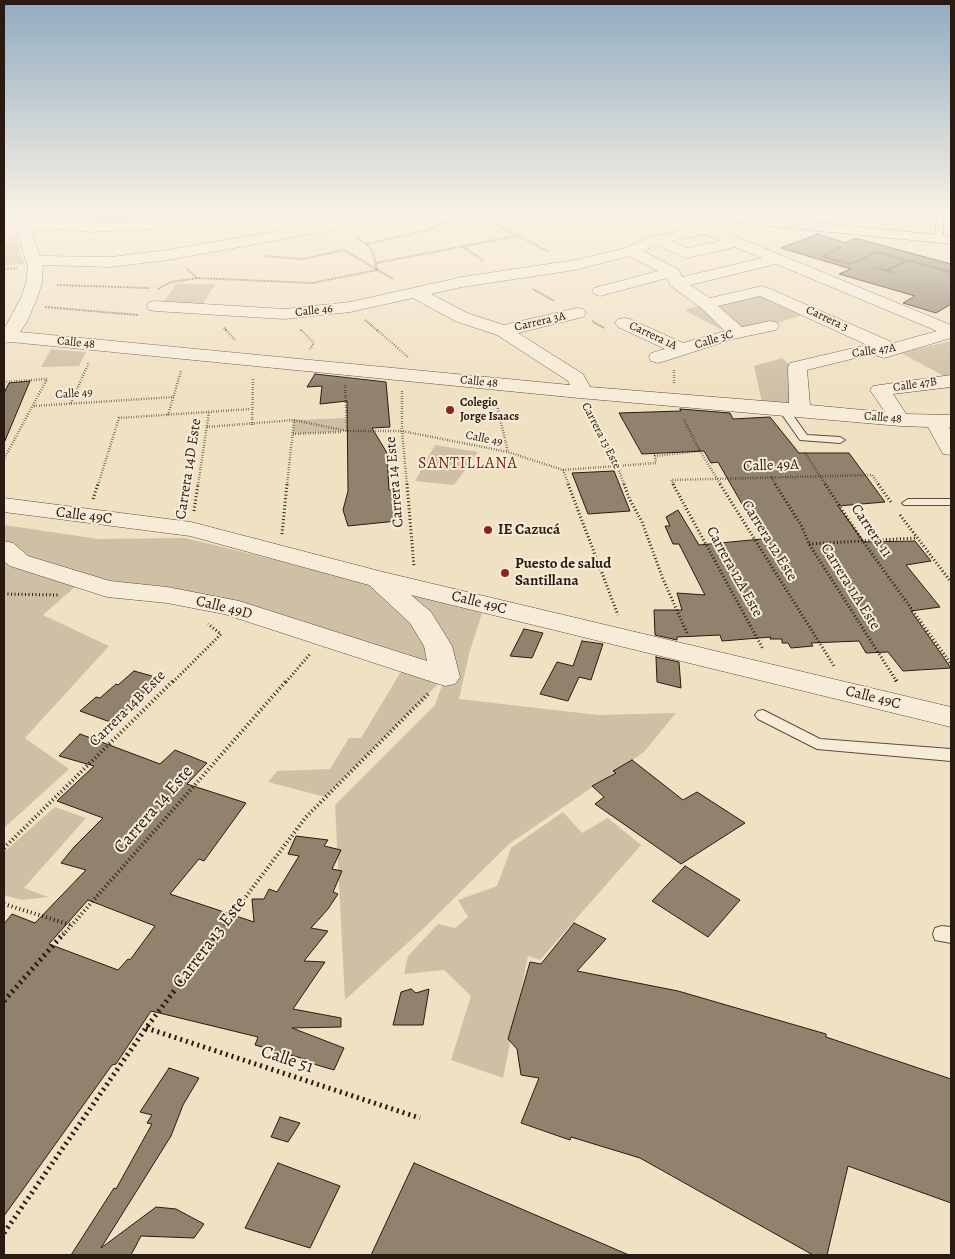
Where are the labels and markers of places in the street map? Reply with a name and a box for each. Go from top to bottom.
place label: Colegio Jorge Isaacs [460,396,519,424]
marker: Colegio Jorge Isaacs [444,404,456,416]
place label: IE Cazucá [498,521,560,539]
marker: IE Cazucá [482,524,494,536]
place label: Puesto de salud Santillana [515,555,611,590]
marker: Puesto de salud Santillana [499,567,511,579]

